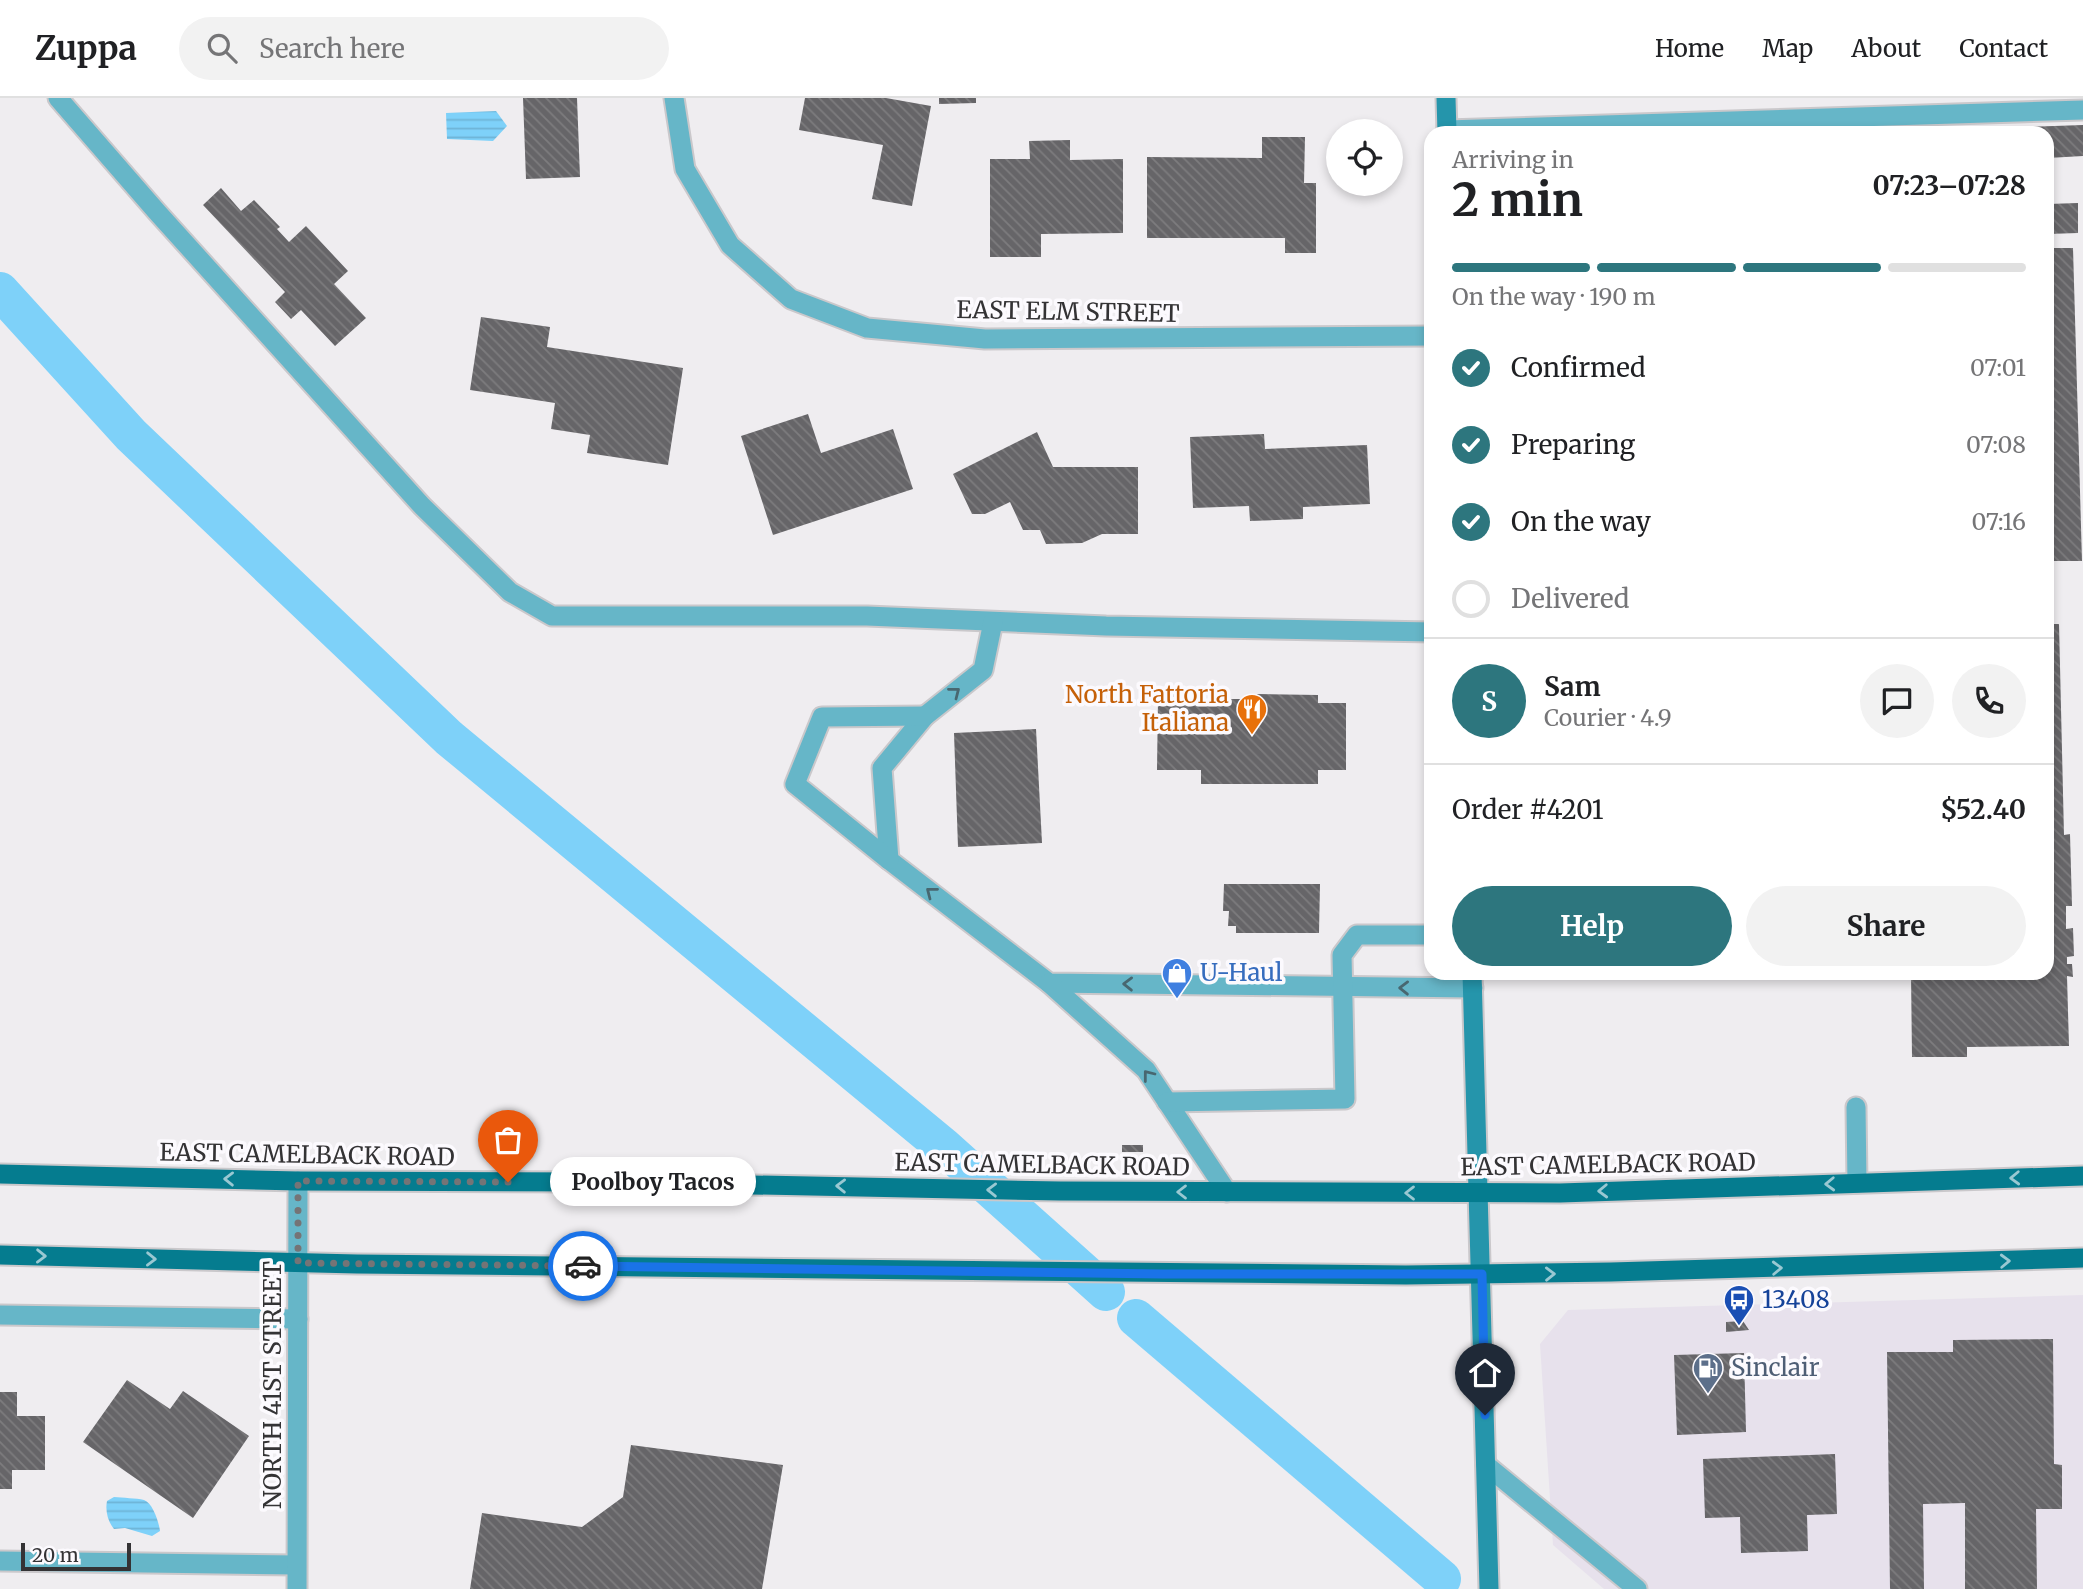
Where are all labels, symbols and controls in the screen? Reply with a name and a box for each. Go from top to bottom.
search box [179,17,669,80]
text: Zuppa [35,28,137,69]
icon: search [203,29,241,67]
text: Search here [259,32,405,65]
text: Home [1655,33,1724,64]
text: Map [1762,33,1813,64]
text: About [1851,33,1921,64]
text: Contact [1959,33,2048,64]
map controls [1326,119,1403,196]
button: locate [1326,119,1403,196]
text: Arriving in [1452,145,1574,174]
text: 07:23–07:28 [1872,169,2026,202]
text: 2 min [1452,171,1583,229]
text: On the way · 190 m [1452,282,1656,311]
street label: EAST ELM STREET [956,294,1180,329]
icon: check [1452,349,1490,387]
text: Confirmed [1511,351,1646,384]
text: 07:01 [1970,353,2026,382]
icon: check [1452,426,1490,464]
text: Preparing [1511,428,1635,461]
text: 07:08 [1966,430,2026,459]
icon: check [1452,503,1490,541]
text: On the way [1511,505,1651,538]
text: 07:16 [1972,507,2026,536]
text: Delivered [1511,582,1630,615]
button: chat [1860,664,1934,738]
button: phone [1952,664,2026,738]
text: Sam [1544,670,1601,703]
place label: North Fattoria Italiana [1065,679,1229,738]
text: S [1481,685,1497,718]
one-way arrow [948,687,960,700]
restaurant icon: North Fattoria Italiana [1235,692,1269,736]
text: Courier · 4.9 [1544,703,1672,732]
text: Order #4201 [1452,793,1604,826]
text: $52.40 [1940,793,2026,826]
button: Help [1452,886,1732,966]
button: Share [1746,886,2026,966]
one-way arrow [927,888,939,901]
shop icon: U-Haul [1160,956,1194,1000]
place label: U-Haul [1200,957,1282,988]
one-way arrow [1122,976,1133,992]
one-way arrow [1399,980,1410,995]
one-way arrow [1143,1070,1156,1082]
pin [478,1110,538,1182]
icon: bag [489,1121,527,1159]
street label: EAST CAMELBACK ROAD [159,1136,455,1173]
street label: EAST CAMELBACK ROAD [894,1146,1190,1183]
street label: EAST CAMELBACK ROAD [1460,1146,1756,1183]
callout: Poolboy Tacos [550,1158,756,1206]
text: Poolboy Tacos [571,1167,735,1196]
one-way arrow [2009,1170,2020,1186]
one-way arrow [224,1171,234,1187]
one-way arrow [1824,1177,1835,1192]
one-way arrow [835,1179,846,1194]
one-way arrow [986,1182,997,1197]
one-way arrow [1176,1184,1187,1200]
one-way arrow [1597,1184,1608,1199]
one-way arrow [1404,1185,1414,1201]
courier [548,1231,618,1301]
icon: car [564,1247,602,1285]
one-way arrow [36,1249,47,1264]
one-way arrow [146,1251,156,1267]
one-way arrow [2000,1253,2011,1268]
one-way arrow [1772,1260,1783,1275]
street label: NORTH 41ST STREET [257,1261,288,1509]
one-way arrow [1545,1266,1556,1281]
bus stop icon: 13408 [1722,1283,1756,1327]
place label: 13408 [1762,1284,1830,1315]
pin [1455,1343,1515,1415]
fuel station icon: Sinclair [1691,1351,1725,1395]
place label: Sinclair [1731,1352,1820,1383]
icon: home [1466,1354,1504,1392]
scale bar [21,1540,131,1572]
text: 20 m [32,1543,79,1567]

